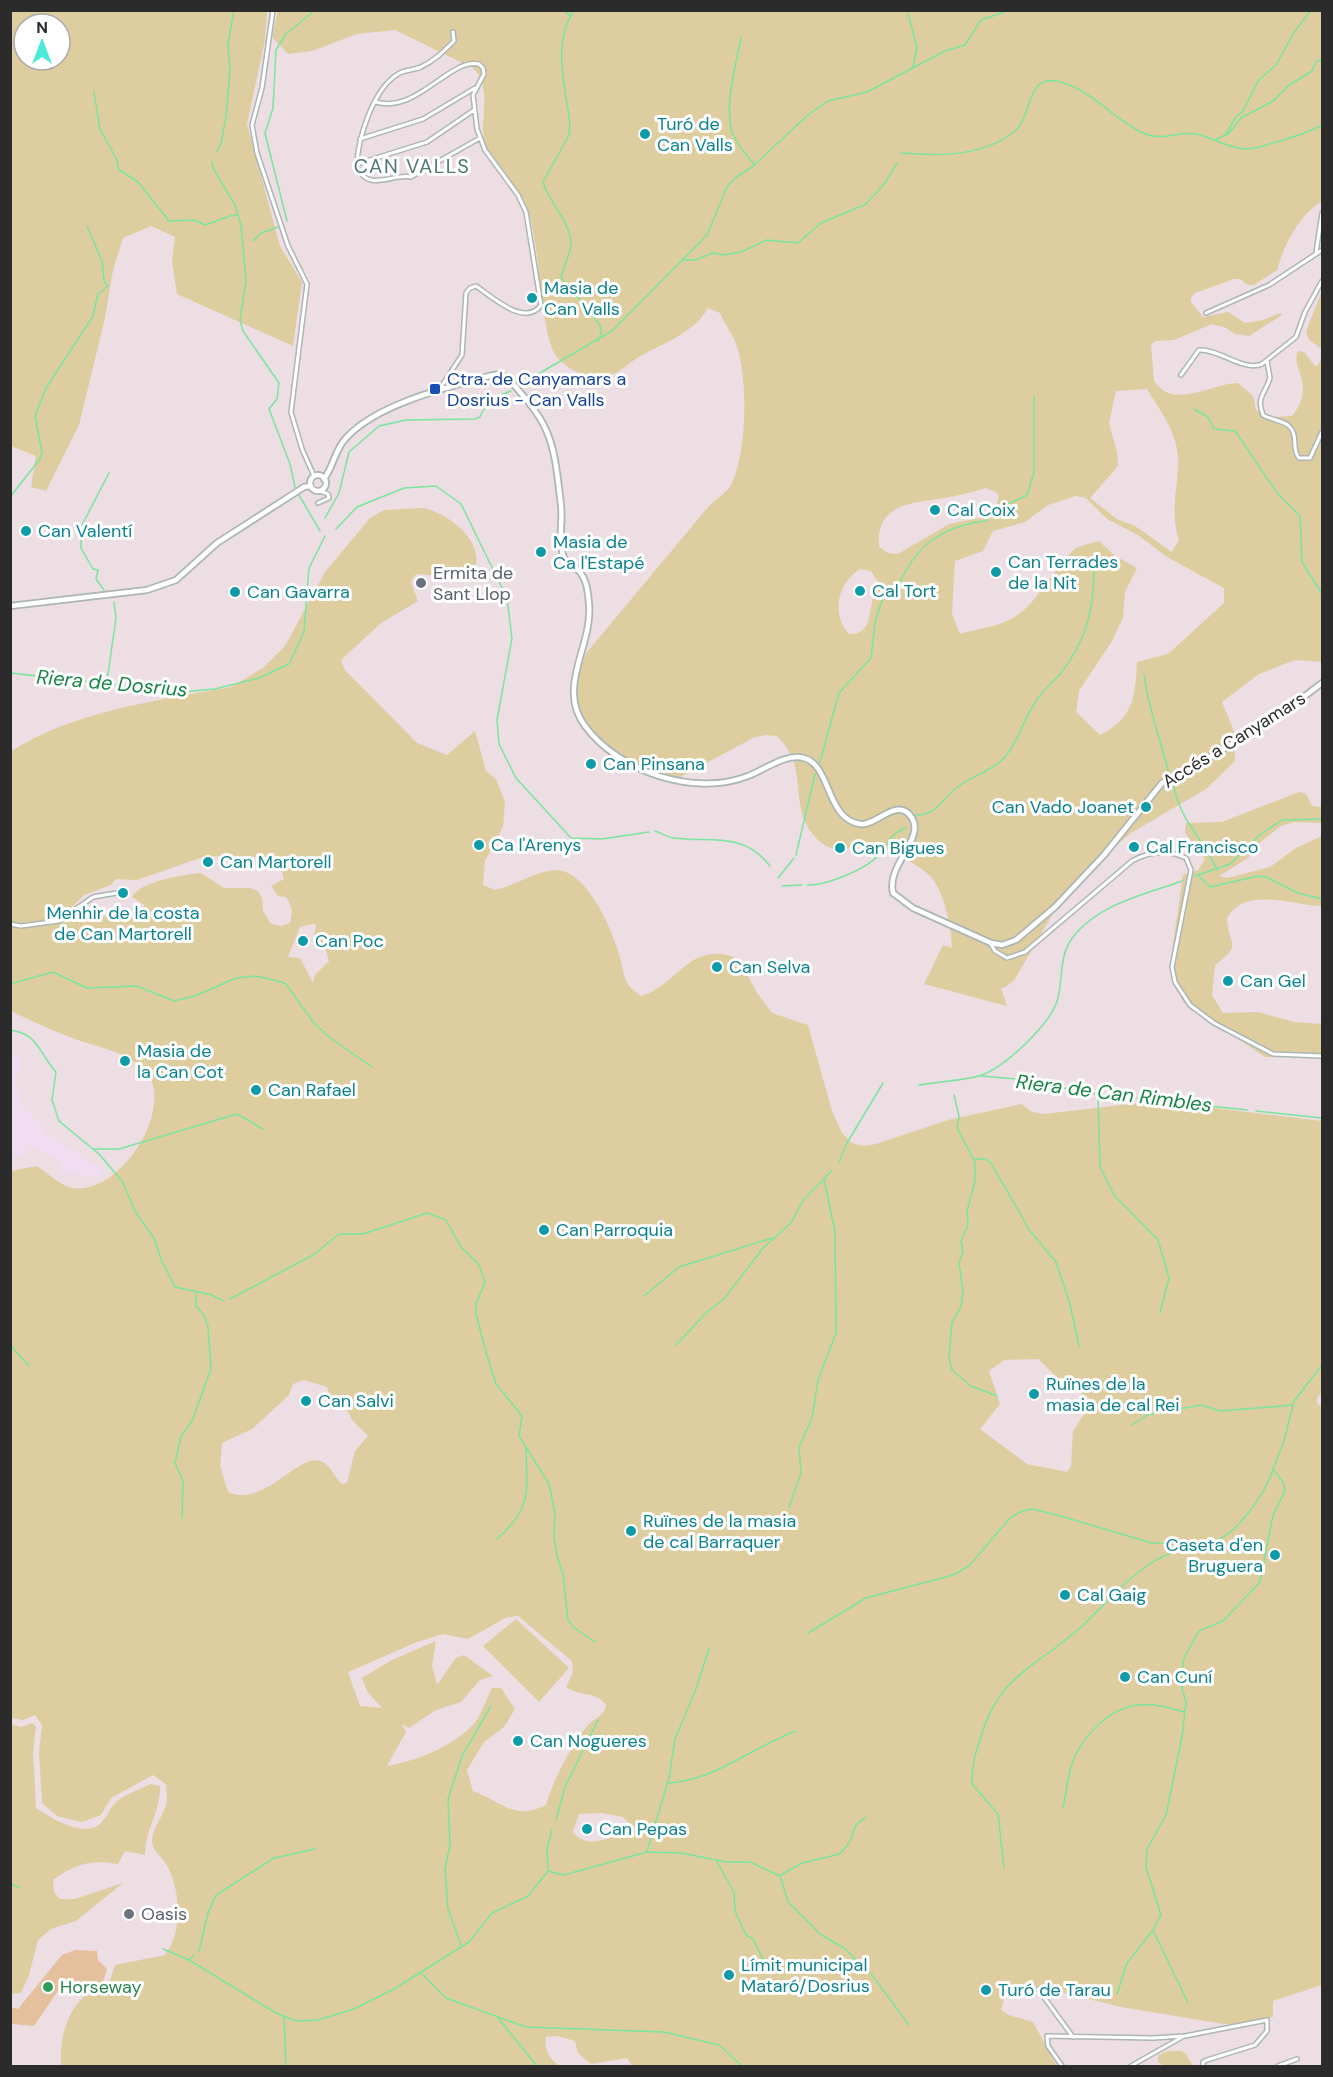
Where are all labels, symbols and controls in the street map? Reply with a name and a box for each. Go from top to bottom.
north arrow [12,12,72,72]
text: N [36,17,48,38]
place label: Turó de Can Valls [657,112,733,157]
marker: Turó de Can Valls [638,127,652,141]
district label: CAN VALLS [354,153,470,179]
place label: Masia de Can Valls [544,276,620,321]
marker: Masia de Can Valls [525,291,539,305]
place label: Ctra. de Canyamars a Dosrius - Can Valls [447,367,626,412]
marker: Ctra. de Canyamars a Dosrius - Can Valls [428,382,442,396]
place label: Cal Coix [947,498,1015,522]
marker: Cal Coix [928,503,942,517]
place label: Can Valentí [38,519,132,543]
marker: Can Valentí [19,524,33,538]
place label: Masia de Ca l'Estapé [553,530,645,575]
marker: Masia de Ca l'Estapé [534,545,548,559]
place label: Can Terrades de la Nit [1008,550,1118,595]
place label: Ermita de Sant Llop [433,561,513,606]
marker: Can Terrades de la Nit [989,565,1003,579]
marker: Ermita de Sant Llop [414,576,428,590]
place label: Cal Tort [872,579,936,603]
place label: Can Gavarra [247,580,350,604]
marker: Cal Tort [853,584,867,598]
marker: Can Gavarra [228,585,242,599]
water label: Riera de Dosrius [35,663,189,703]
street label: Accés a Canyamars [1158,686,1310,794]
place label: Can Pinsana [603,752,705,776]
marker: Can Pinsana [584,757,598,771]
place label: Can Vado Joanet [992,795,1134,819]
marker: Can Vado Joanet [1139,800,1153,814]
place label: Ca l'Arenys [491,833,581,857]
place label: Cal Francisco [1146,835,1259,859]
place label: Can Bigues [852,836,945,860]
marker: Ca l'Arenys [472,838,486,852]
marker: Cal Francisco [1127,840,1141,854]
marker: Can Bigues [833,841,847,855]
place label: Can Martorell [220,850,331,874]
marker: Can Martorell [201,855,215,869]
marker: Menhir de la costa de Can Martorell [116,886,130,900]
place label: Menhir de la costa de Can Martorell [46,901,200,946]
place label: Can Poc [315,929,384,953]
marker: Can Poc [296,934,310,948]
place label: Can Selva [729,955,810,979]
marker: Can Selva [710,960,724,974]
place label: Can Gel [1240,969,1306,993]
marker: Can Gel [1221,974,1235,988]
place label: Masia de la Can Cot [137,1039,224,1084]
marker: Masia de la Can Cot [118,1054,132,1068]
water label: Riera de Can Rimbles [1015,1068,1213,1118]
place label: Can Rafael [268,1078,356,1102]
marker: Can Rafael [249,1083,263,1097]
place label: Can Parroquia [556,1218,673,1242]
marker: Can Parroquia [537,1223,551,1237]
place label: Ruïnes de la masia de cal Rei [1046,1372,1180,1417]
marker: Ruïnes de la masia de cal Rei [1027,1387,1041,1401]
place label: Can Salvi [318,1389,394,1413]
marker: Can Salvi [299,1394,313,1408]
place label: Ruïnes de la masia de cal Barraquer [643,1509,796,1554]
marker: Ruïnes de la masia de cal Barraquer [624,1524,638,1538]
place label: Caseta d'en Bruguera [1166,1533,1263,1578]
marker: Caseta d'en Bruguera [1268,1548,1282,1562]
place label: Cal Gaig [1077,1583,1146,1607]
marker: Cal Gaig [1058,1588,1072,1602]
place label: Can Cuní [1137,1665,1212,1689]
marker: Can Cuní [1118,1670,1132,1684]
place label: Can Nogueres [530,1729,647,1753]
marker: Can Nogueres [511,1734,525,1748]
place label: Can Pepas [599,1817,687,1841]
marker: Can Pepas [580,1822,594,1836]
place label: Oasis [141,1902,187,1926]
marker: Oasis [122,1907,136,1921]
place label: Límit municipal Mataró/Dosrius [741,1953,870,1998]
marker: Límit municipal Mataró/Dosrius [722,1968,736,1982]
place label: Horseway [60,1975,141,1999]
place label: Turó de Tarau [998,1978,1111,2002]
marker: Horseway [41,1980,55,1994]
marker: Turó de Tarau [979,1983,993,1997]

